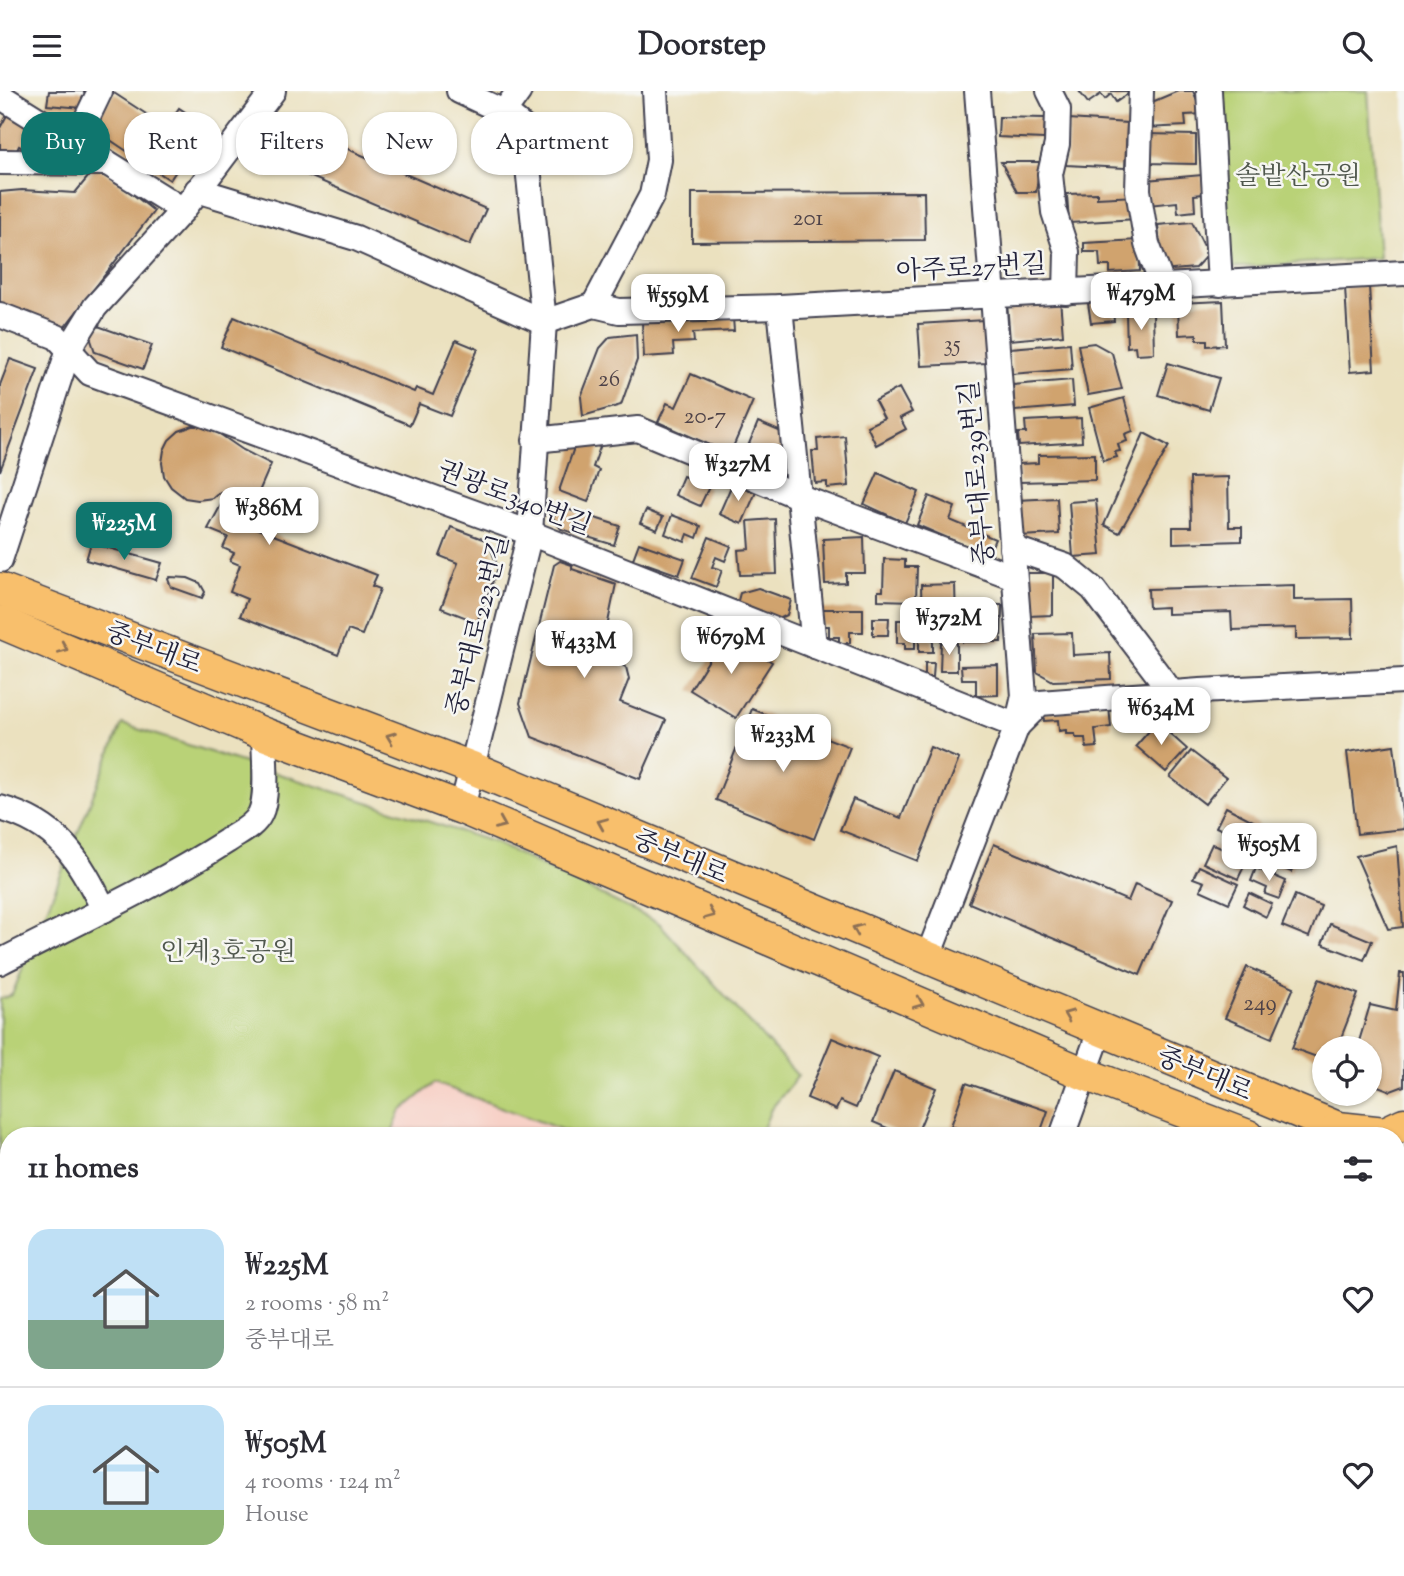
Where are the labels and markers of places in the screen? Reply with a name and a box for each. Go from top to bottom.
pin: ₩479M [1092,273,1190,332]
pin: ₩559M [629,275,727,334]
pin: ₩327M [689,443,787,503]
pin: ₩386M [220,487,318,547]
pin: ₩225M [75,503,173,562]
pin: ₩372M [900,597,998,657]
pin: ₩679M [682,617,780,676]
pin: ₩433M [535,621,633,680]
pin: ₩634M [1112,687,1210,747]
pin: ₩233M [734,715,832,774]
pin: ₩505M [1220,823,1318,883]

